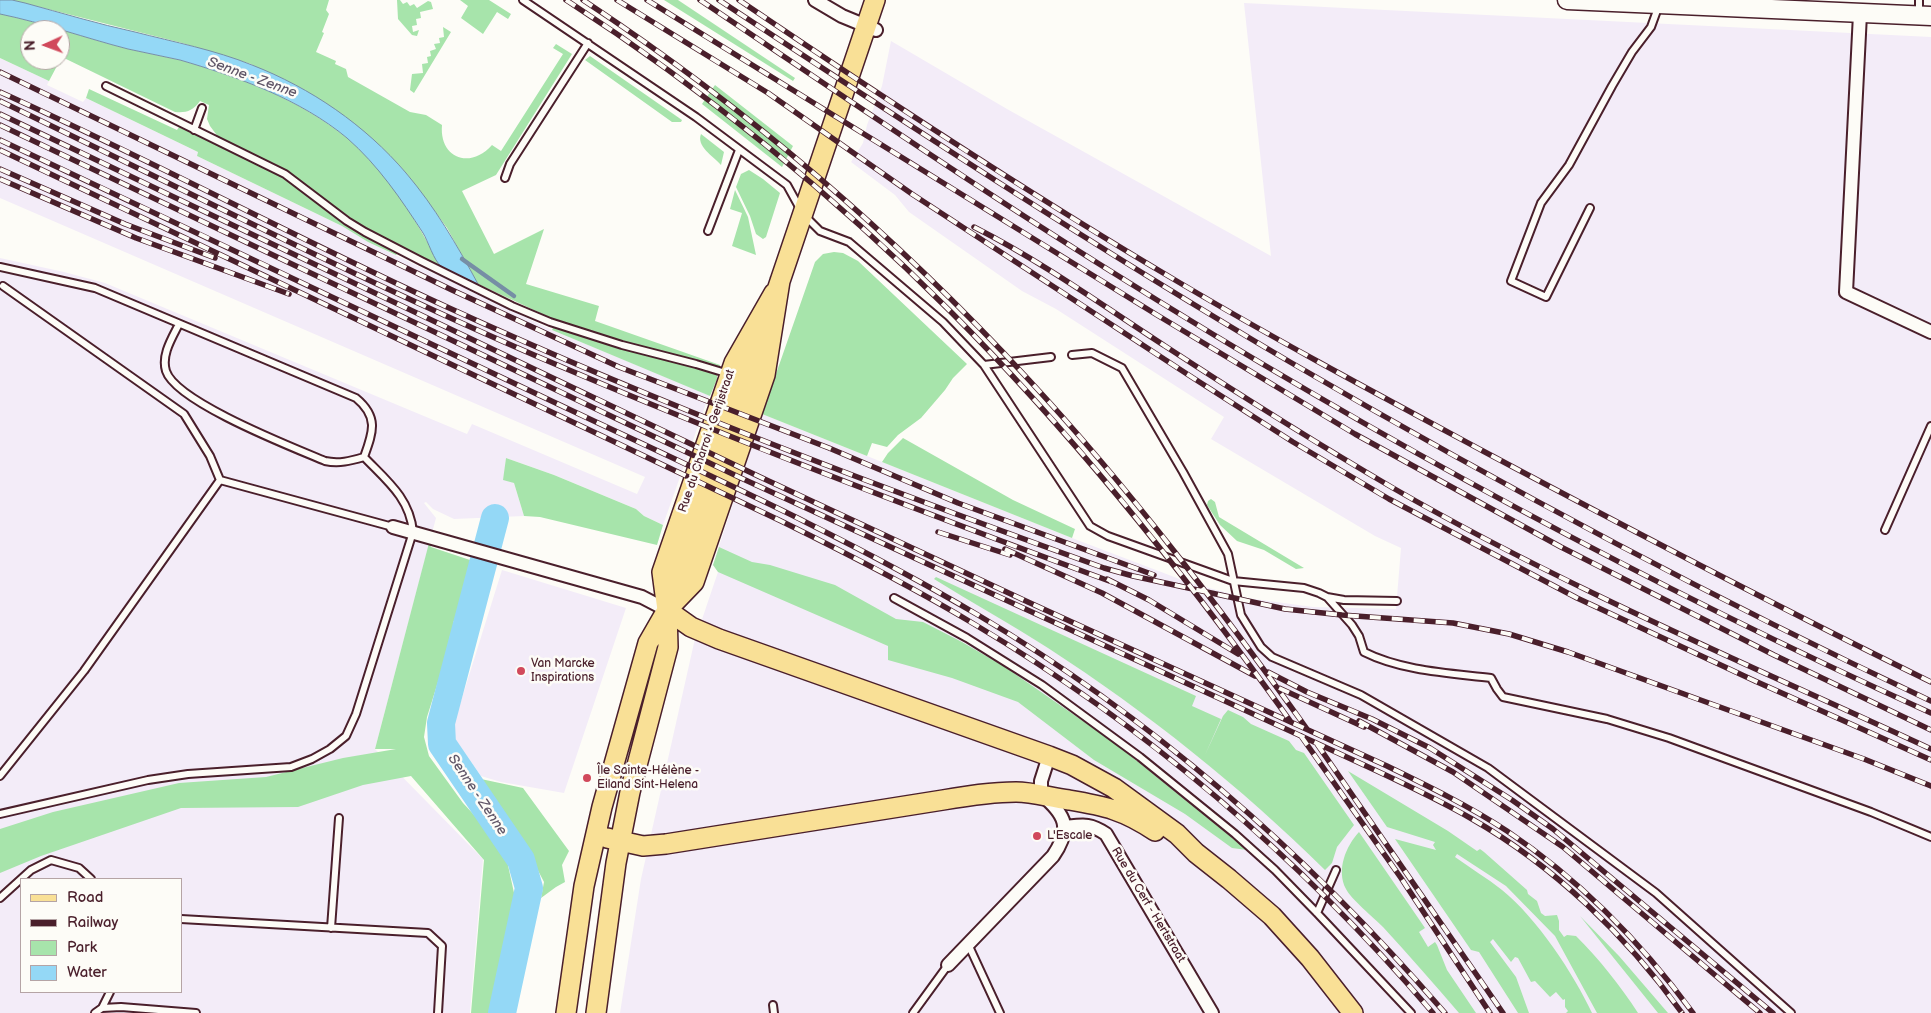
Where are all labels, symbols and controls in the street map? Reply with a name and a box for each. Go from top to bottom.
north arrow [20,20,70,70]
text: N [22,40,39,51]
water label: Senne - Zenne [205,54,299,102]
street label: Rue du Charroi - Gerijstraat [676,368,738,514]
place label: Van Marcke Inspirations [531,657,595,685]
marker: Van Marcke Inspirations [515,665,527,677]
water label: Senne - Zenne [444,751,510,839]
place label: Île Sainte-Hélène - Eiland Sint-Helena [597,764,699,792]
marker: Île Sainte-Hélène - Eiland Sint-Helena [581,772,593,784]
place label: L'Escale [1047,829,1092,843]
marker: L'Escale [1031,830,1043,842]
street label: Rue du Cerf - Hertstraat [1108,845,1188,965]
legend [20,878,182,993]
text: Road [67,888,103,907]
text: Railway [67,913,118,932]
text: Park [67,938,97,957]
text: Water [67,963,107,982]

